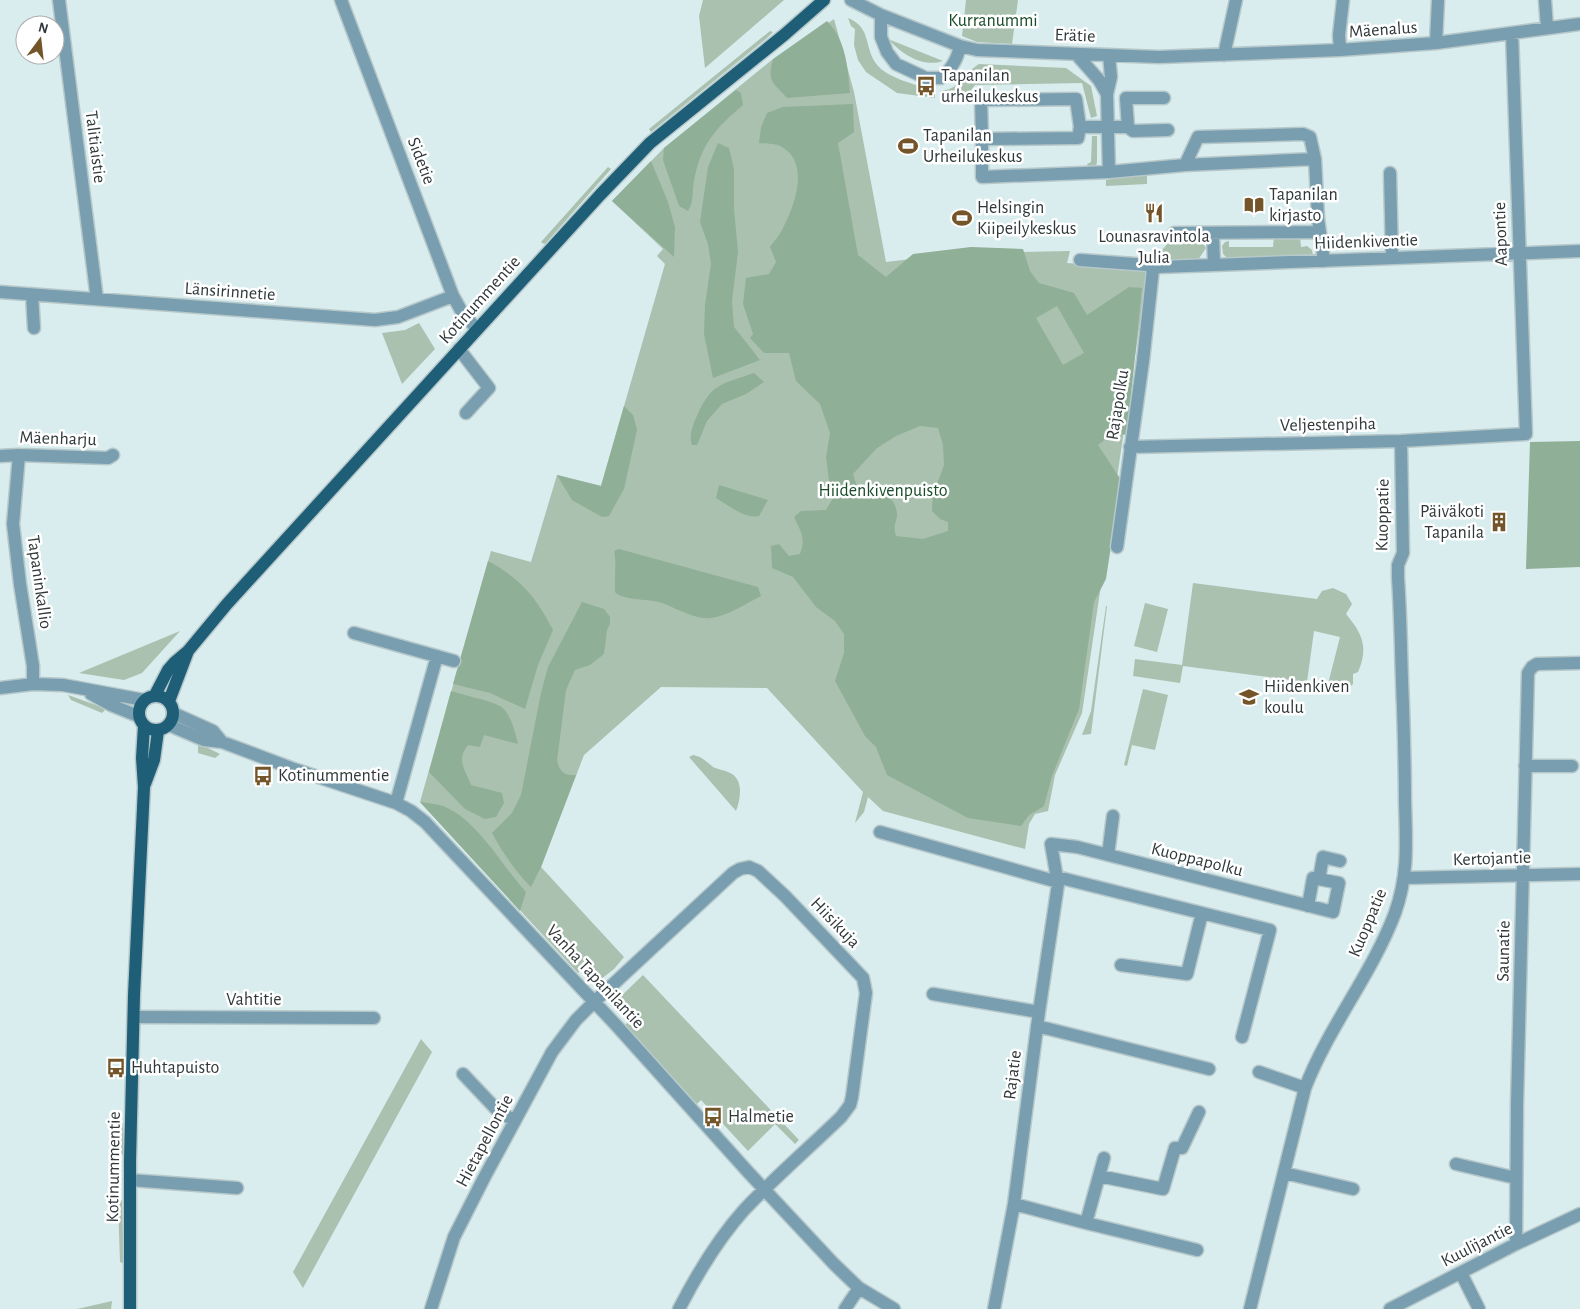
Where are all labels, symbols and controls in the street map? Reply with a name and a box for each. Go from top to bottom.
park label: Kurranummi [948,12,1038,30]
north arrow [15,15,65,65]
street label: Mäenalus [1348,19,1418,41]
text: N [37,20,50,36]
street label: Erätie [1054,26,1096,46]
place label: Tapanilan urheilukeskus [941,67,1038,106]
bus stop icon: Tapanilan urheilukeskus [915,75,937,97]
street label: Talitiaistie [82,110,108,184]
place label: Tapanilan Urheilukeskus [923,127,1022,166]
street label: Sidetie [404,135,438,187]
sports icon: Tapanilan Urheilukeskus [897,135,919,157]
place label: Tapanilan kirjasto [1269,186,1338,225]
library icon: Tapanilan kirjasto [1243,194,1265,216]
place label: Helsingin Kiipeilykeskus [977,199,1076,238]
restaurant icon: Lounasravintola Julia [1143,202,1165,224]
street label: Aapontie [1491,202,1511,266]
sports icon: Helsingin Kiipeilykeskus [951,207,973,229]
place label: Lounasravintola Julia [1098,228,1210,267]
street label: Hiidenkiventie [1314,231,1418,253]
street label: Kotinummentie [436,253,524,347]
street label: Länsirinnetie [184,280,276,304]
street label: Rajapolku [1104,369,1132,441]
street label: Veljestenpiha [1280,415,1376,435]
street label: Mäenharju [19,429,97,449]
street label: Kuoppatie [1373,479,1393,551]
park label: Hiidenkivenpuisto [818,482,948,500]
place label: Päiväkoti Tapanila [1420,503,1484,542]
building icon: Päiväkoti Tapanila [1488,511,1510,533]
street label: Tapaninkallio [24,534,55,630]
place label: Hiidenkiven koulu [1264,678,1349,717]
school or university icon: Hiidenkiven koulu [1238,686,1260,708]
bus stop icon: Kotinummentie [252,765,274,787]
place label: Kotinummentie [278,767,389,785]
street label: Kuoppapolku [1149,840,1245,880]
street label: Kertojantie [1452,849,1532,869]
street label: Kuoppatie [1346,886,1390,960]
street label: Hiisikuja [807,894,863,952]
street label: Saunatie [1494,920,1514,982]
street label: Vanha Tapanilantie [543,922,647,1032]
street label: Vahtitie [226,991,282,1009]
street label: Rajatie [1001,1049,1025,1101]
bus stop icon: Huhtapuisto [105,1057,127,1079]
place label: Huhtapuisto [131,1059,220,1077]
street label: Hietapellontie [453,1092,517,1190]
bus stop icon: Halmetie [702,1106,724,1128]
place label: Halmetie [728,1108,794,1126]
street label: Kotinummentie [104,1111,124,1223]
street label: Kuulijantie [1438,1219,1516,1271]

